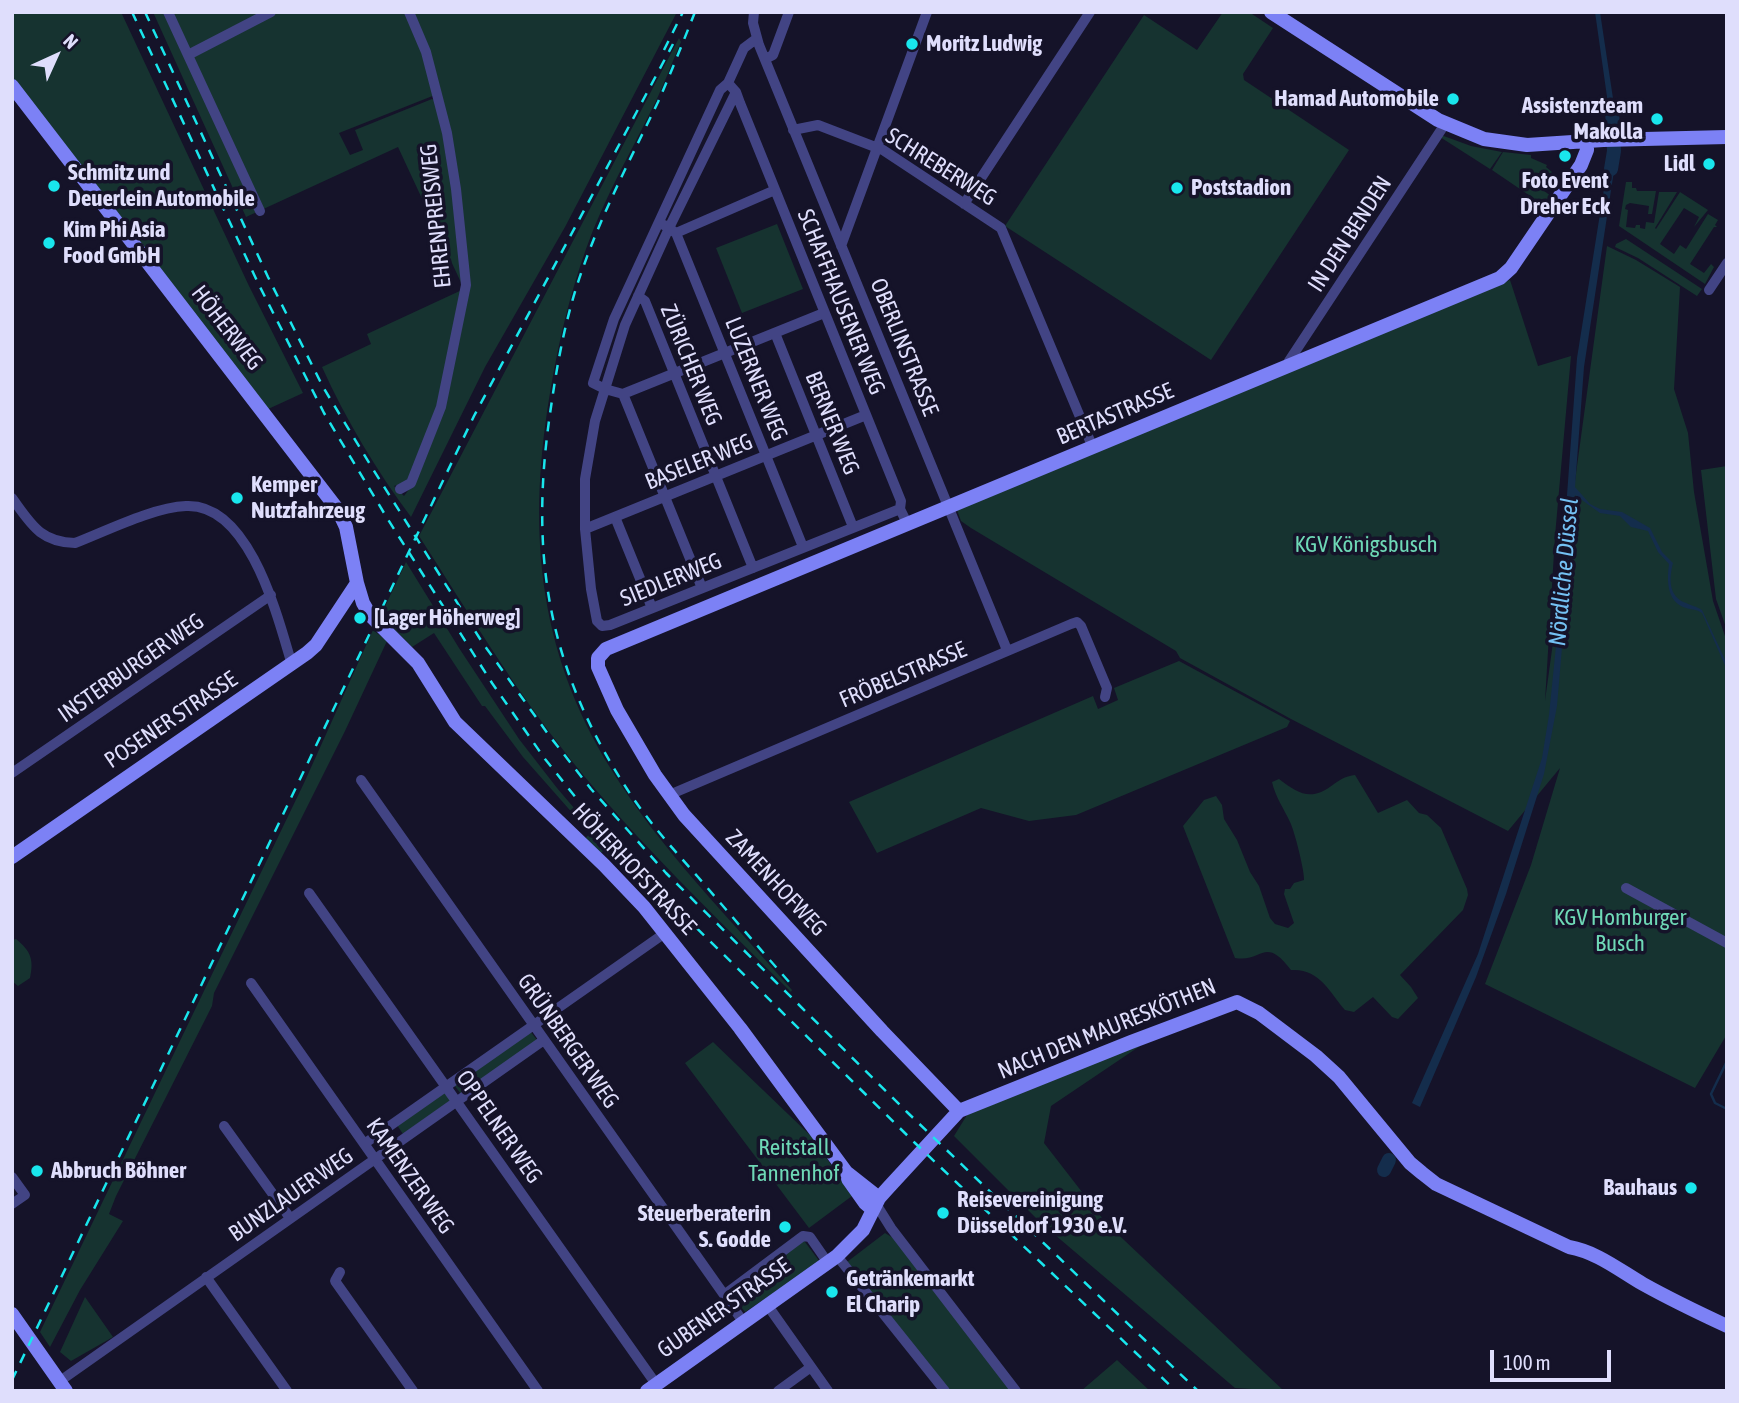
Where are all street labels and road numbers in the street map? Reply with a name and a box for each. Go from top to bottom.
street label: SCHREBERWEG [881,122,1001,212]
street label: EHRENPREISWEG [415,143,457,289]
street label: IN DEN BENDEN [1302,171,1398,297]
street label: SCHAFFHAUSENER WEG [791,205,891,399]
street label: OBERLINSTRASSE [864,274,944,420]
street label: HÖHERWEG [185,280,269,376]
street label: ZÜRICHER WEG [654,300,728,430]
street label: LUZERNER WEG [719,313,793,445]
street label: BERNER WEG [799,367,865,479]
street label: BERTASTRASSE [1052,377,1178,451]
street label: BASELER WEG [641,428,757,496]
street label: SIEDLERWEG [616,547,726,613]
street label: INSTERBURGER WEG [53,608,209,728]
street label: FRÖBELSTRASSE [835,636,971,714]
street label: POSENER STRASSE [100,666,242,774]
street label: HÖHERHOFSTRASSE [566,798,702,940]
street label: ZAMENHOFWEG [720,824,832,942]
street label: GRÜNBERGER WEG [511,968,625,1114]
street label: NACH DEN MAURESKÖTHEN [994,973,1220,1085]
street label: OPPELNER WEG [450,1065,548,1189]
street label: KAMENZER WEG [360,1113,460,1239]
street label: BUNZLAUER WEG [224,1142,358,1248]
street label: GUBENER STRASSE [652,1252,796,1364]

